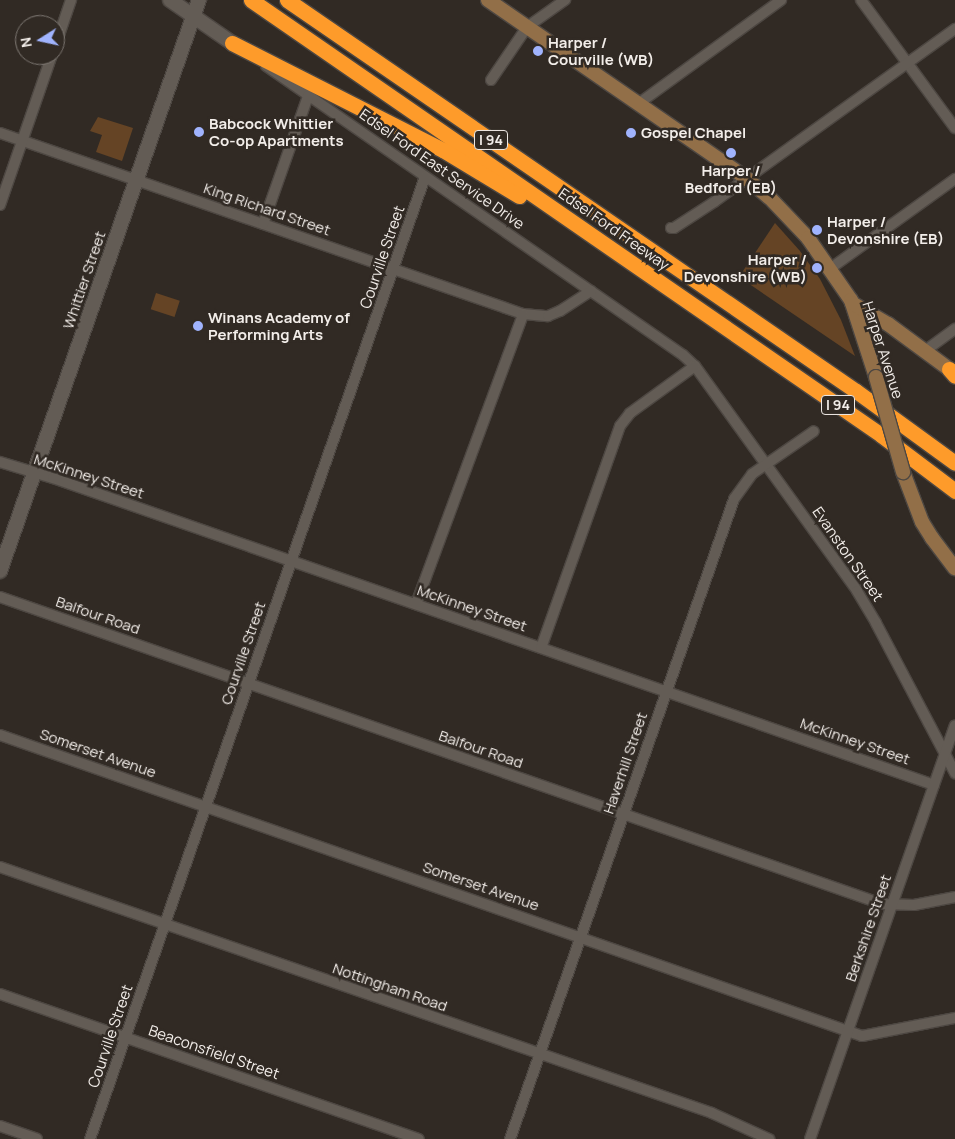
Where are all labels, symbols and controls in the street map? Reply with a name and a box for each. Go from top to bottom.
north arrow [15,15,65,65]
place label: Harper / Courville (WB) [548,33,654,68]
text: N [15,36,36,49]
marker: Harper / Courville (WB) [532,45,544,57]
street label: Edsel Ford East Service Drive [356,105,528,233]
place label: Babcock Whittier Co-op Apartments [209,114,344,149]
place label: Gospel Chapel [641,124,746,142]
marker: Babcock Whittier Co-op Apartments [193,126,205,138]
marker: Gospel Chapel [625,127,637,139]
road number: I 94 [474,128,508,152]
marker: Harper / Bedford (EB) [725,147,737,159]
place label: Harper / Bedford (EB) [685,161,777,196]
street label: King Richard Street [201,179,333,239]
street label: Edsel Ford Freeway [555,184,673,274]
street label: Courville Street [356,203,408,311]
place label: Harper / Devonshire (EB) [827,212,944,247]
marker: Harper / Devonshire (EB) [811,224,823,236]
street label: Whittier Street [59,229,109,331]
place label: Harper / Devonshire (WB) [684,250,807,285]
marker: Harper / Devonshire (WB) [811,262,823,274]
street label: Harper Avenue [859,299,907,401]
place label: Winans Academy of Performing Arts [208,308,350,343]
marker: Winans Academy of Performing Arts [192,320,204,332]
road number: I 94 [820,394,856,416]
street label: McKinney Street [32,450,146,502]
street label: Evanston Street [809,503,887,605]
street label: McKinney Street [415,581,529,635]
street label: Balfour Road [54,592,142,638]
street label: Courville Street [217,599,269,707]
street label: Haverhill Street [599,710,651,816]
street label: McKinney Street [798,714,912,768]
street label: Somerset Avenue [38,725,158,781]
street label: Balfour Road [437,726,525,772]
street label: Somerset Avenue [421,858,541,914]
street label: Berkshire Street [841,872,895,984]
street label: Nottingham Road [330,959,450,1015]
street label: Courville Street [84,982,136,1090]
street label: Beaconsfield Street [146,1021,282,1083]

